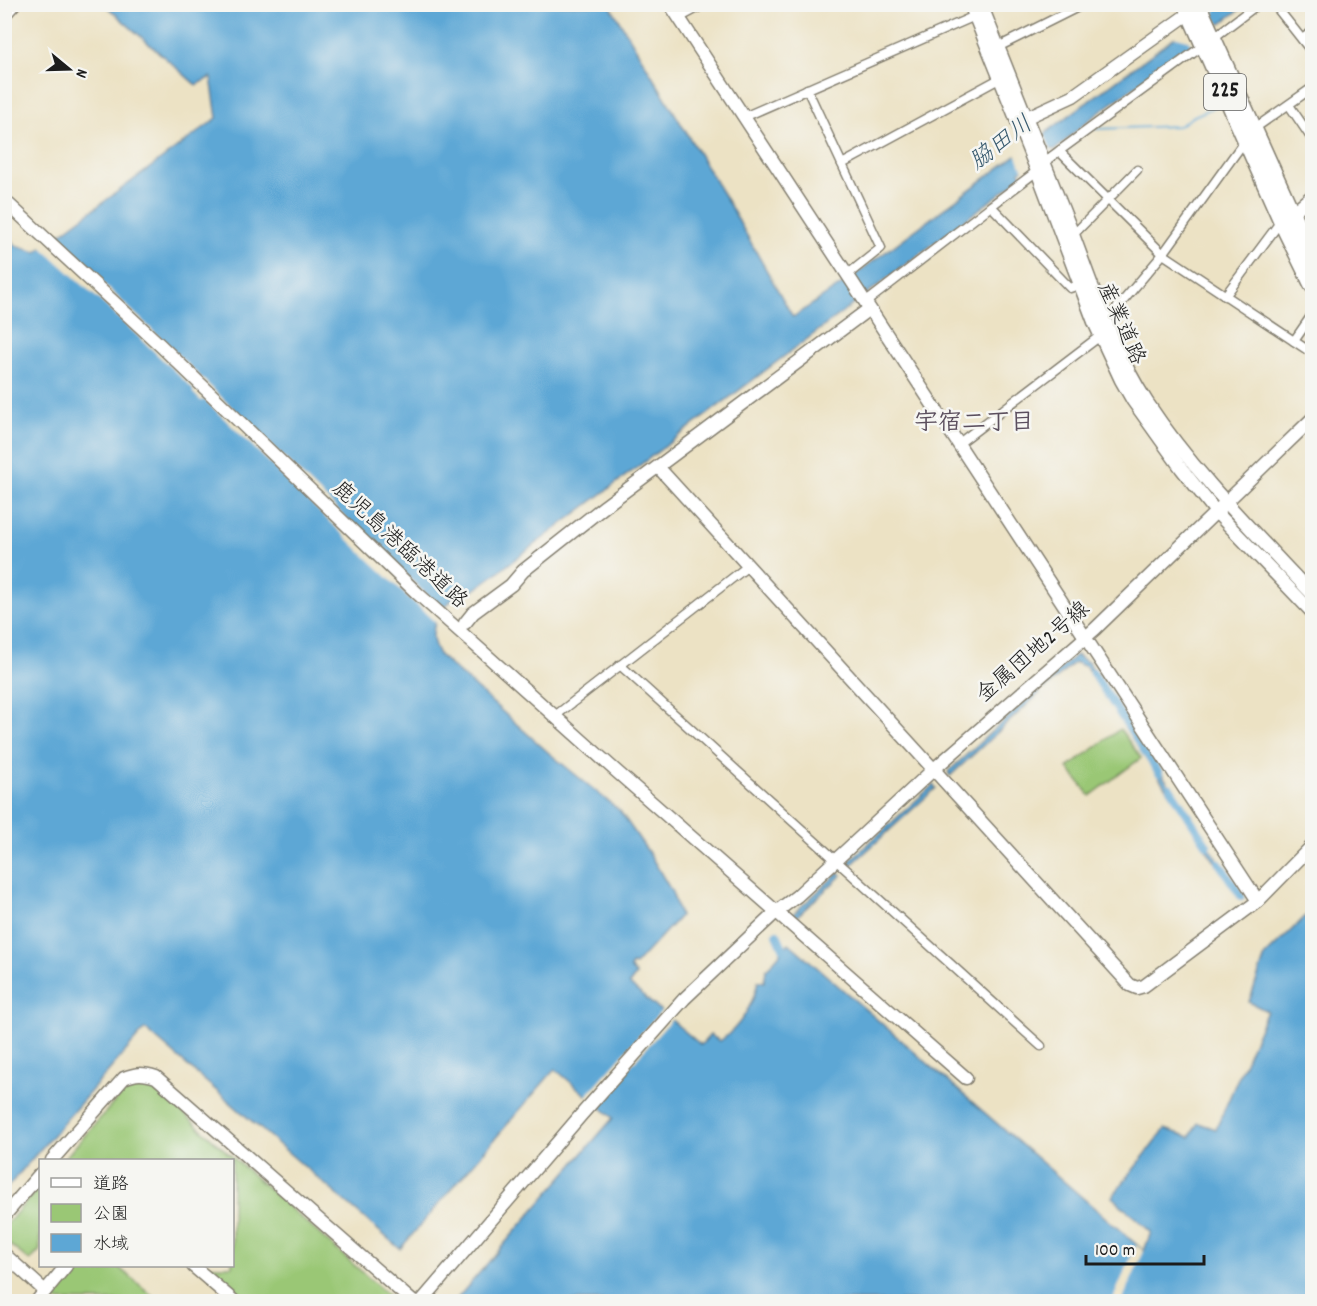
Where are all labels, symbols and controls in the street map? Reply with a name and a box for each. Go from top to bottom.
north arrow [39,39,99,99]
text: N [69,66,93,81]
road number: 225 [1204,74,1246,110]
water label: 脇田川 [963,109,1041,179]
street label: 産業道路 [1088,277,1152,371]
district label: 宇宿二丁目 [914,407,1034,441]
street label: 鹿児島港臨港道路 [324,475,474,617]
street label: 金属団地2号線 [970,595,1098,711]
legend [39,1159,234,1267]
text: 道路 [93,1173,129,1198]
text: 公園 [93,1203,129,1228]
scale bar [1086,1228,1204,1266]
text: 水域 [93,1233,129,1258]
text: 100 m [1095,1239,1135,1264]

